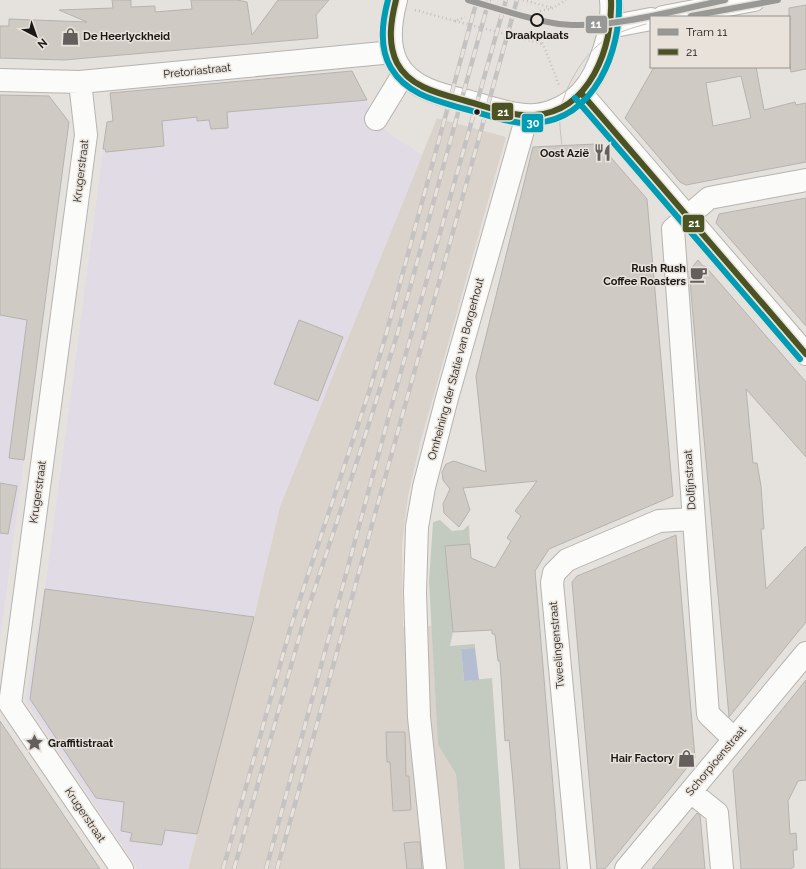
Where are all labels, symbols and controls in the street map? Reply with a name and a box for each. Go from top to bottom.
marker: Draakplaats [530,13,544,27]
line badge: 11 [585,15,608,34]
north arrow [16,16,56,56]
legend [650,16,790,68]
text: 11 [591,18,602,31]
text: Tram 11 [686,25,727,39]
shop icon: De Heerlyckheid [60,26,80,46]
place label: Draakplaats [505,29,569,42]
place label: De Heerlyckheid [83,30,170,43]
text: N [35,36,50,51]
text: 21 [686,45,697,59]
street label: Pretoriastraat [163,61,232,81]
line badge: 21 [491,102,514,121]
text: 21 [497,106,509,119]
unlabelled marker [472,107,482,117]
line badge: 30 [521,113,544,133]
text: 30 [527,117,540,130]
street label: Krugerstraat [71,139,91,203]
restaurant icon: Oost Azië [592,143,612,163]
place label: Oost Azië [540,147,589,160]
line badge: 21 [682,214,705,233]
text: 21 [688,217,700,230]
place label: Rush Rush Coffee Roasters [603,262,687,288]
cafe icon: Rush Rush Coffee Roasters [689,264,709,284]
street label: Omheining der Statie van Borgerhout [425,276,487,462]
street label: Dolfijnstraat [681,449,699,511]
street label: Krugerstraat [27,460,49,524]
street label: Tweelingenstraat [547,601,567,689]
street label: Schorpioenstraat [683,723,749,798]
place icon: Graffitistraat [25,733,45,753]
place label: Graffitistraat [48,737,114,750]
shop icon: Hair Factory [677,748,697,768]
place label: Hair Factory [611,752,674,765]
street label: Krugerstraat [62,785,108,845]

